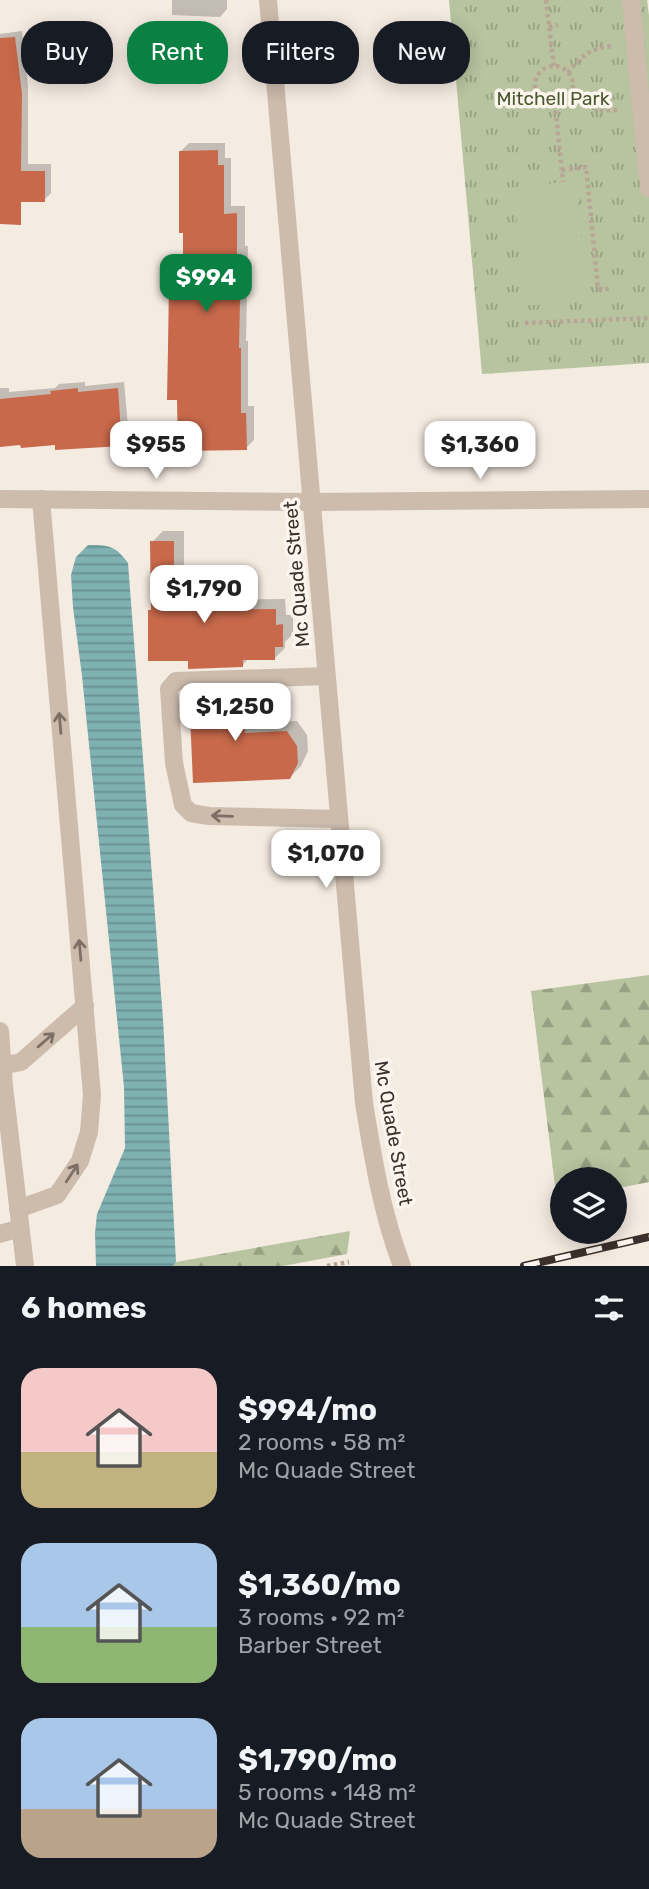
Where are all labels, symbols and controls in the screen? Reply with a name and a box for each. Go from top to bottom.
chip: Buy [21,21,113,84]
chip: Rent [127,21,228,84]
chip: Filters [242,21,359,84]
chip: New [373,21,470,84]
park label: Mitchell Park [496,87,610,110]
pin: $994 [165,254,247,314]
text: $994 [176,263,236,291]
pin: $955 [115,421,197,481]
pin: $1,360 [423,421,537,481]
text: $955 [126,430,186,458]
text: $1,360 [441,430,519,458]
street label: Mc Quade Street [279,499,314,648]
pin: $1,790 [147,566,261,625]
text: $1,790 [166,574,242,602]
pin: $1,250 [178,684,292,743]
text: $1,250 [196,692,274,720]
one-way arrow [53,712,66,735]
one-way arrow [210,809,233,823]
pin: $1,070 [269,830,383,890]
text: $1,070 [287,839,365,867]
one-way arrow [73,939,86,962]
one-way arrow [36,1033,54,1049]
street label: Mc Quade Street [369,1059,418,1208]
one-way arrow [65,1164,79,1183]
map controls [550,1167,627,1244]
button: layers [550,1167,627,1244]
icon: filters [590,1289,628,1327]
text: 6 homes [21,1290,147,1326]
text: $994/mo [238,1392,377,1428]
icon: home [77,1396,161,1480]
text: 2 rooms · 58 m² [238,1428,405,1456]
text: Mc Quade Street [238,1456,415,1484]
text: $1,360/mo [238,1567,401,1603]
icon: home [77,1571,161,1655]
text: 3 rooms · 92 m² [238,1603,404,1631]
text: Barber Street [238,1631,382,1659]
text: $1,790/mo [238,1742,397,1778]
icon: home [77,1746,161,1830]
text: 5 rooms · 148 m² [238,1778,416,1806]
text: Mc Quade Street [238,1806,415,1834]

